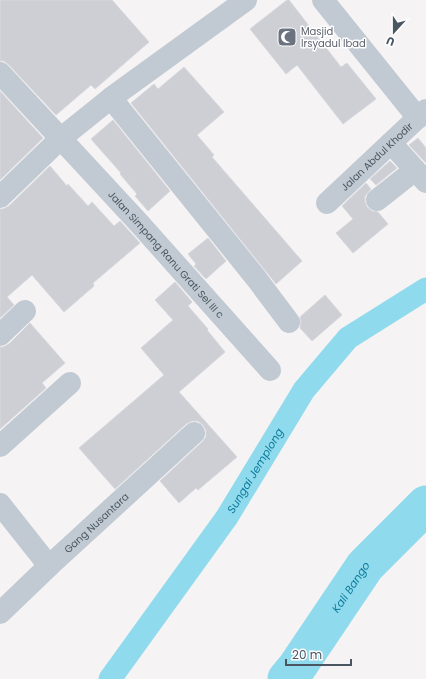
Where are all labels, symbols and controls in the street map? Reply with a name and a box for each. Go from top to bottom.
north arrow [374,12,414,52]
place label: Masjid Irsyadul Ibad [301,24,366,51]
mosque icon: Masjid Irsyadul Ibad [276,26,298,48]
text: U [384,32,397,50]
street label: Jalan Abdul Khodir [338,119,416,194]
street label: Jalan Simpang Ranu Grati Sel III c [104,187,227,322]
water label: Sungai Jemplong [223,425,287,516]
street label: Gang Nusantara [61,489,132,557]
water label: Kali Bango [328,558,373,616]
scale bar [286,641,351,667]
text: 20 m [292,646,322,663]

